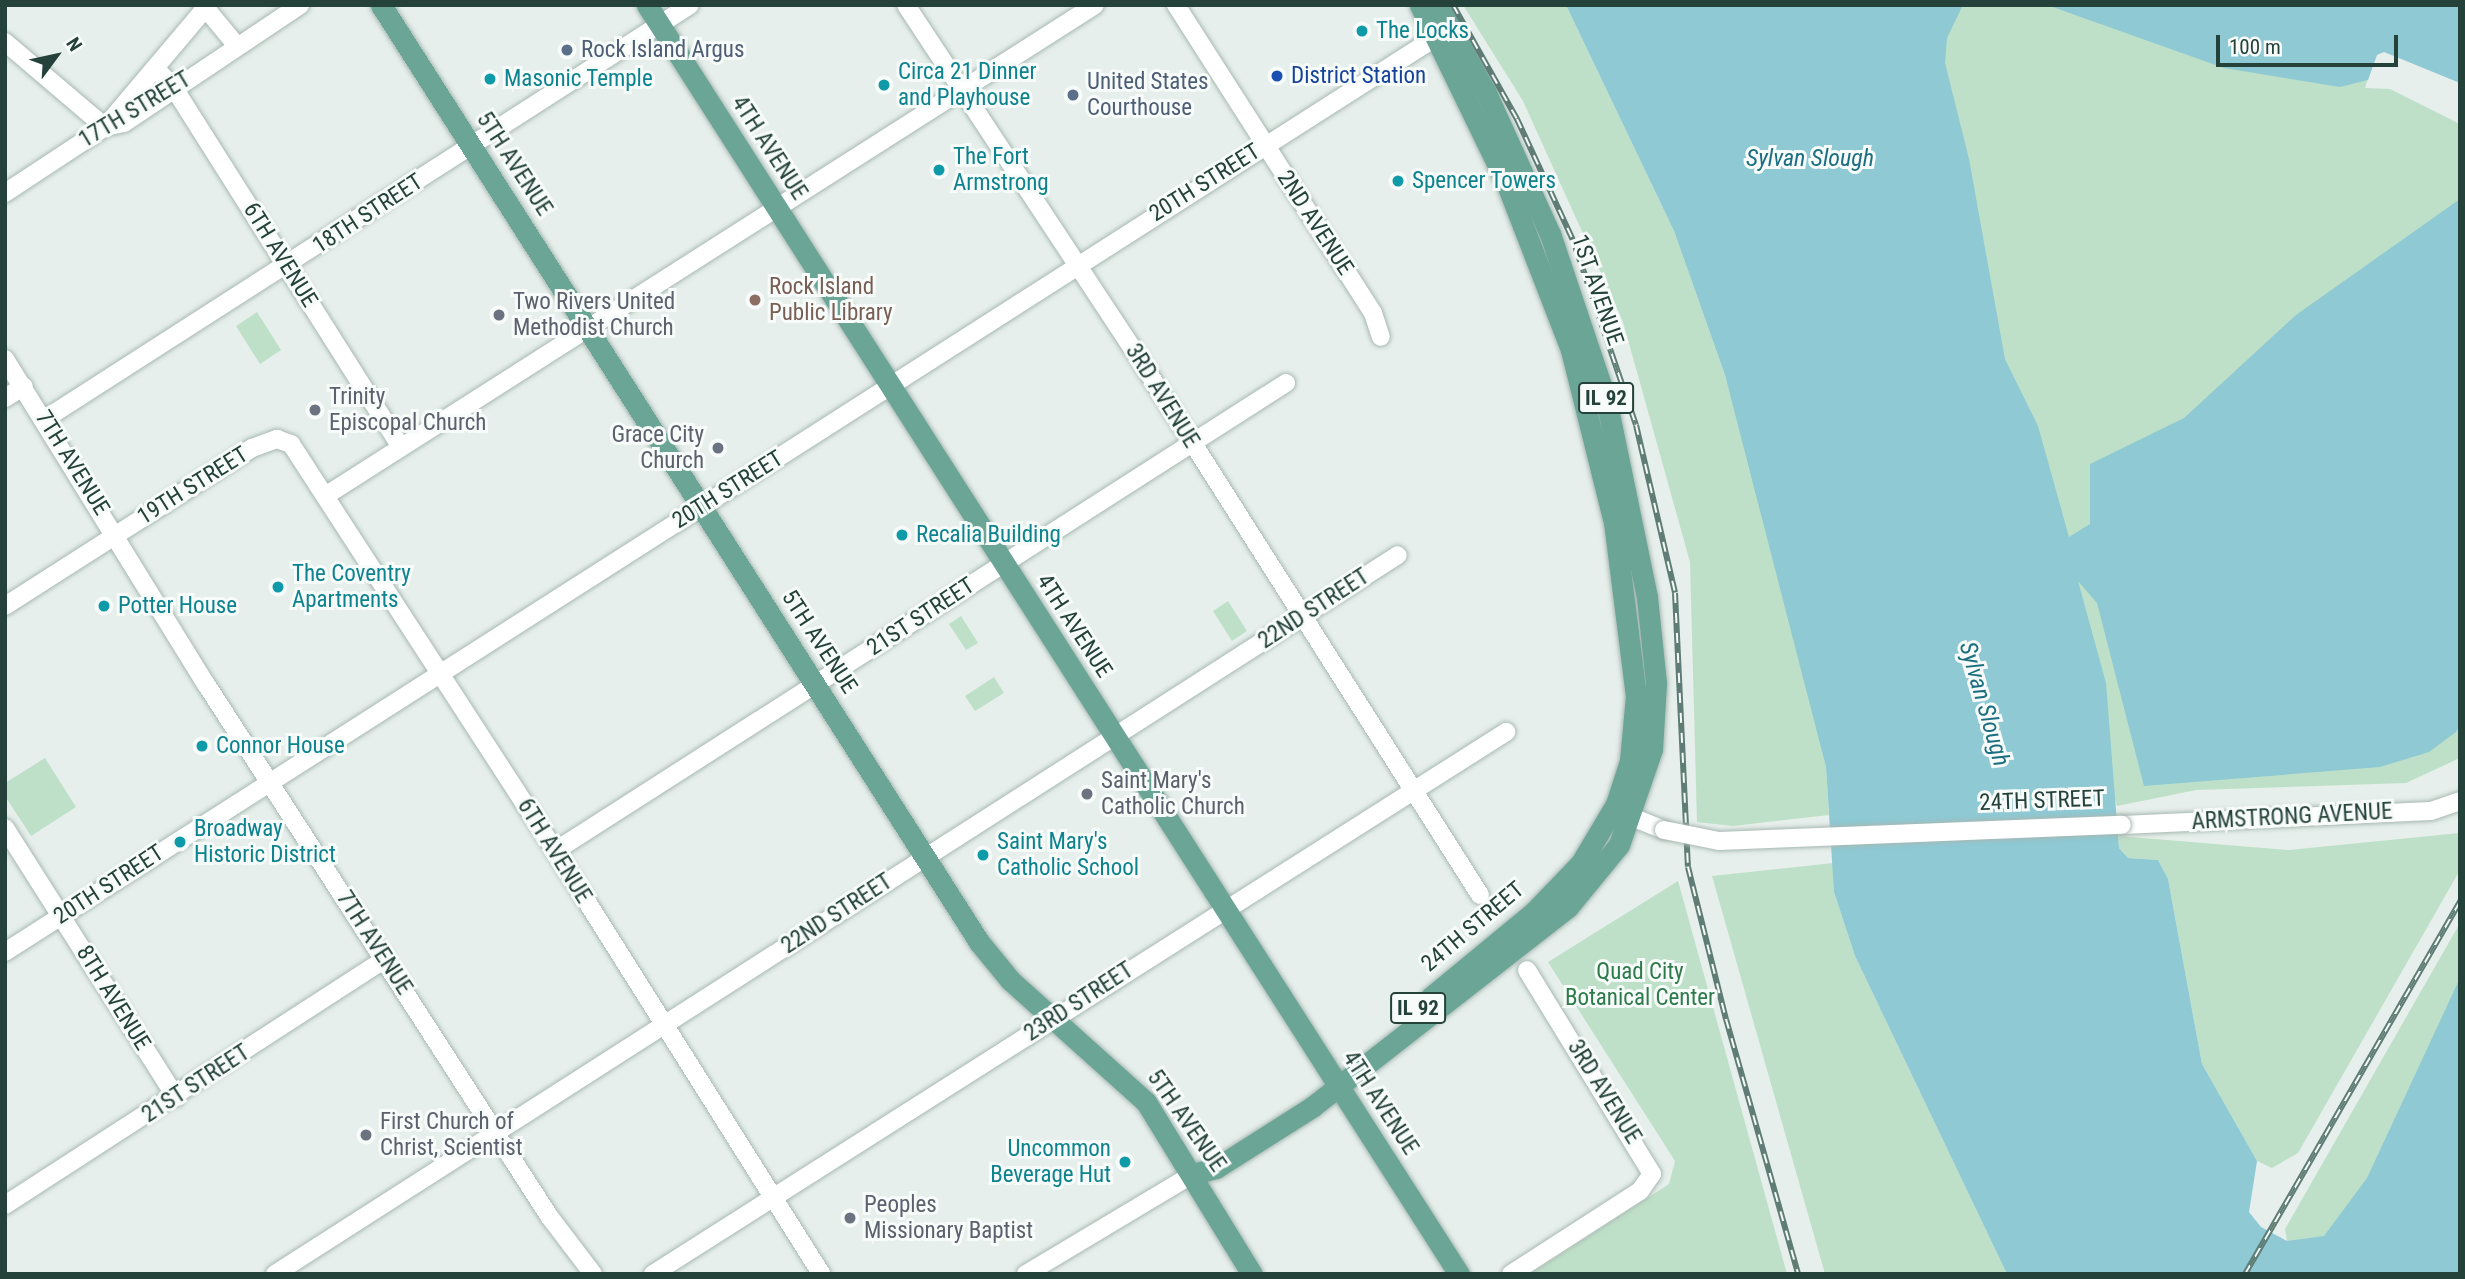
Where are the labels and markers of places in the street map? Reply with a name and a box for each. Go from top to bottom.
place label: The Locks [1376,17,1469,45]
marker: The Locks [1354,23,1370,39]
place label: Rock Island Argus [581,36,744,64]
marker: Rock Island Argus [559,42,575,58]
place label: Circa 21 Dinner and Playhouse [898,58,1036,112]
place label: District Station [1291,62,1426,90]
place label: Masonic Temple [504,65,653,93]
place label: United States Courthouse [1087,68,1208,122]
marker: District Station [1269,68,1285,84]
marker: Masonic Temple [482,71,498,87]
marker: Circa 21 Dinner and Playhouse [876,77,892,93]
marker: United States Courthouse [1065,87,1081,103]
place label: The Fort Armstrong [953,143,1049,197]
marker: The Fort Armstrong [931,162,947,178]
place label: Spencer Towers [1412,167,1557,195]
marker: Spencer Towers [1390,173,1406,189]
place label: Rock Island Public Library [769,273,893,327]
place label: Two Rivers United Methodist Church [513,288,675,342]
marker: Rock Island Public Library [747,292,763,308]
marker: Two Rivers United Methodist Church [491,307,507,323]
place label: Trinity Episcopal Church [329,383,486,437]
marker: Trinity Episcopal Church [307,402,323,418]
place label: Grace City Church [611,421,704,475]
marker: Grace City Church [710,440,726,456]
place label: Recalia Building [916,521,1061,549]
marker: Recalia Building [894,527,910,543]
place label: The Coventry Apartments [292,560,411,614]
marker: The Coventry Apartments [270,579,286,595]
place label: Potter House [118,592,237,620]
marker: Potter House [96,598,112,614]
place label: Connor House [216,732,345,760]
marker: Connor House [194,738,210,754]
place label: Saint Mary's Catholic Church [1101,767,1245,821]
marker: Saint Mary's Catholic Church [1079,786,1095,802]
place label: Broadway Historic District [194,815,336,869]
place label: Saint Mary's Catholic School [997,828,1139,882]
marker: Broadway Historic District [172,834,188,850]
marker: Saint Mary's Catholic School [975,847,991,863]
place label: First Church of Christ, Scientist [380,1108,523,1162]
marker: First Church of Christ, Scientist [358,1127,374,1143]
place label: Uncommon Beverage Hut [990,1135,1111,1189]
marker: Uncommon Beverage Hut [1117,1154,1133,1170]
place label: Peoples Missionary Baptist [864,1191,1033,1245]
marker: Peoples Missionary Baptist [842,1210,858,1226]

